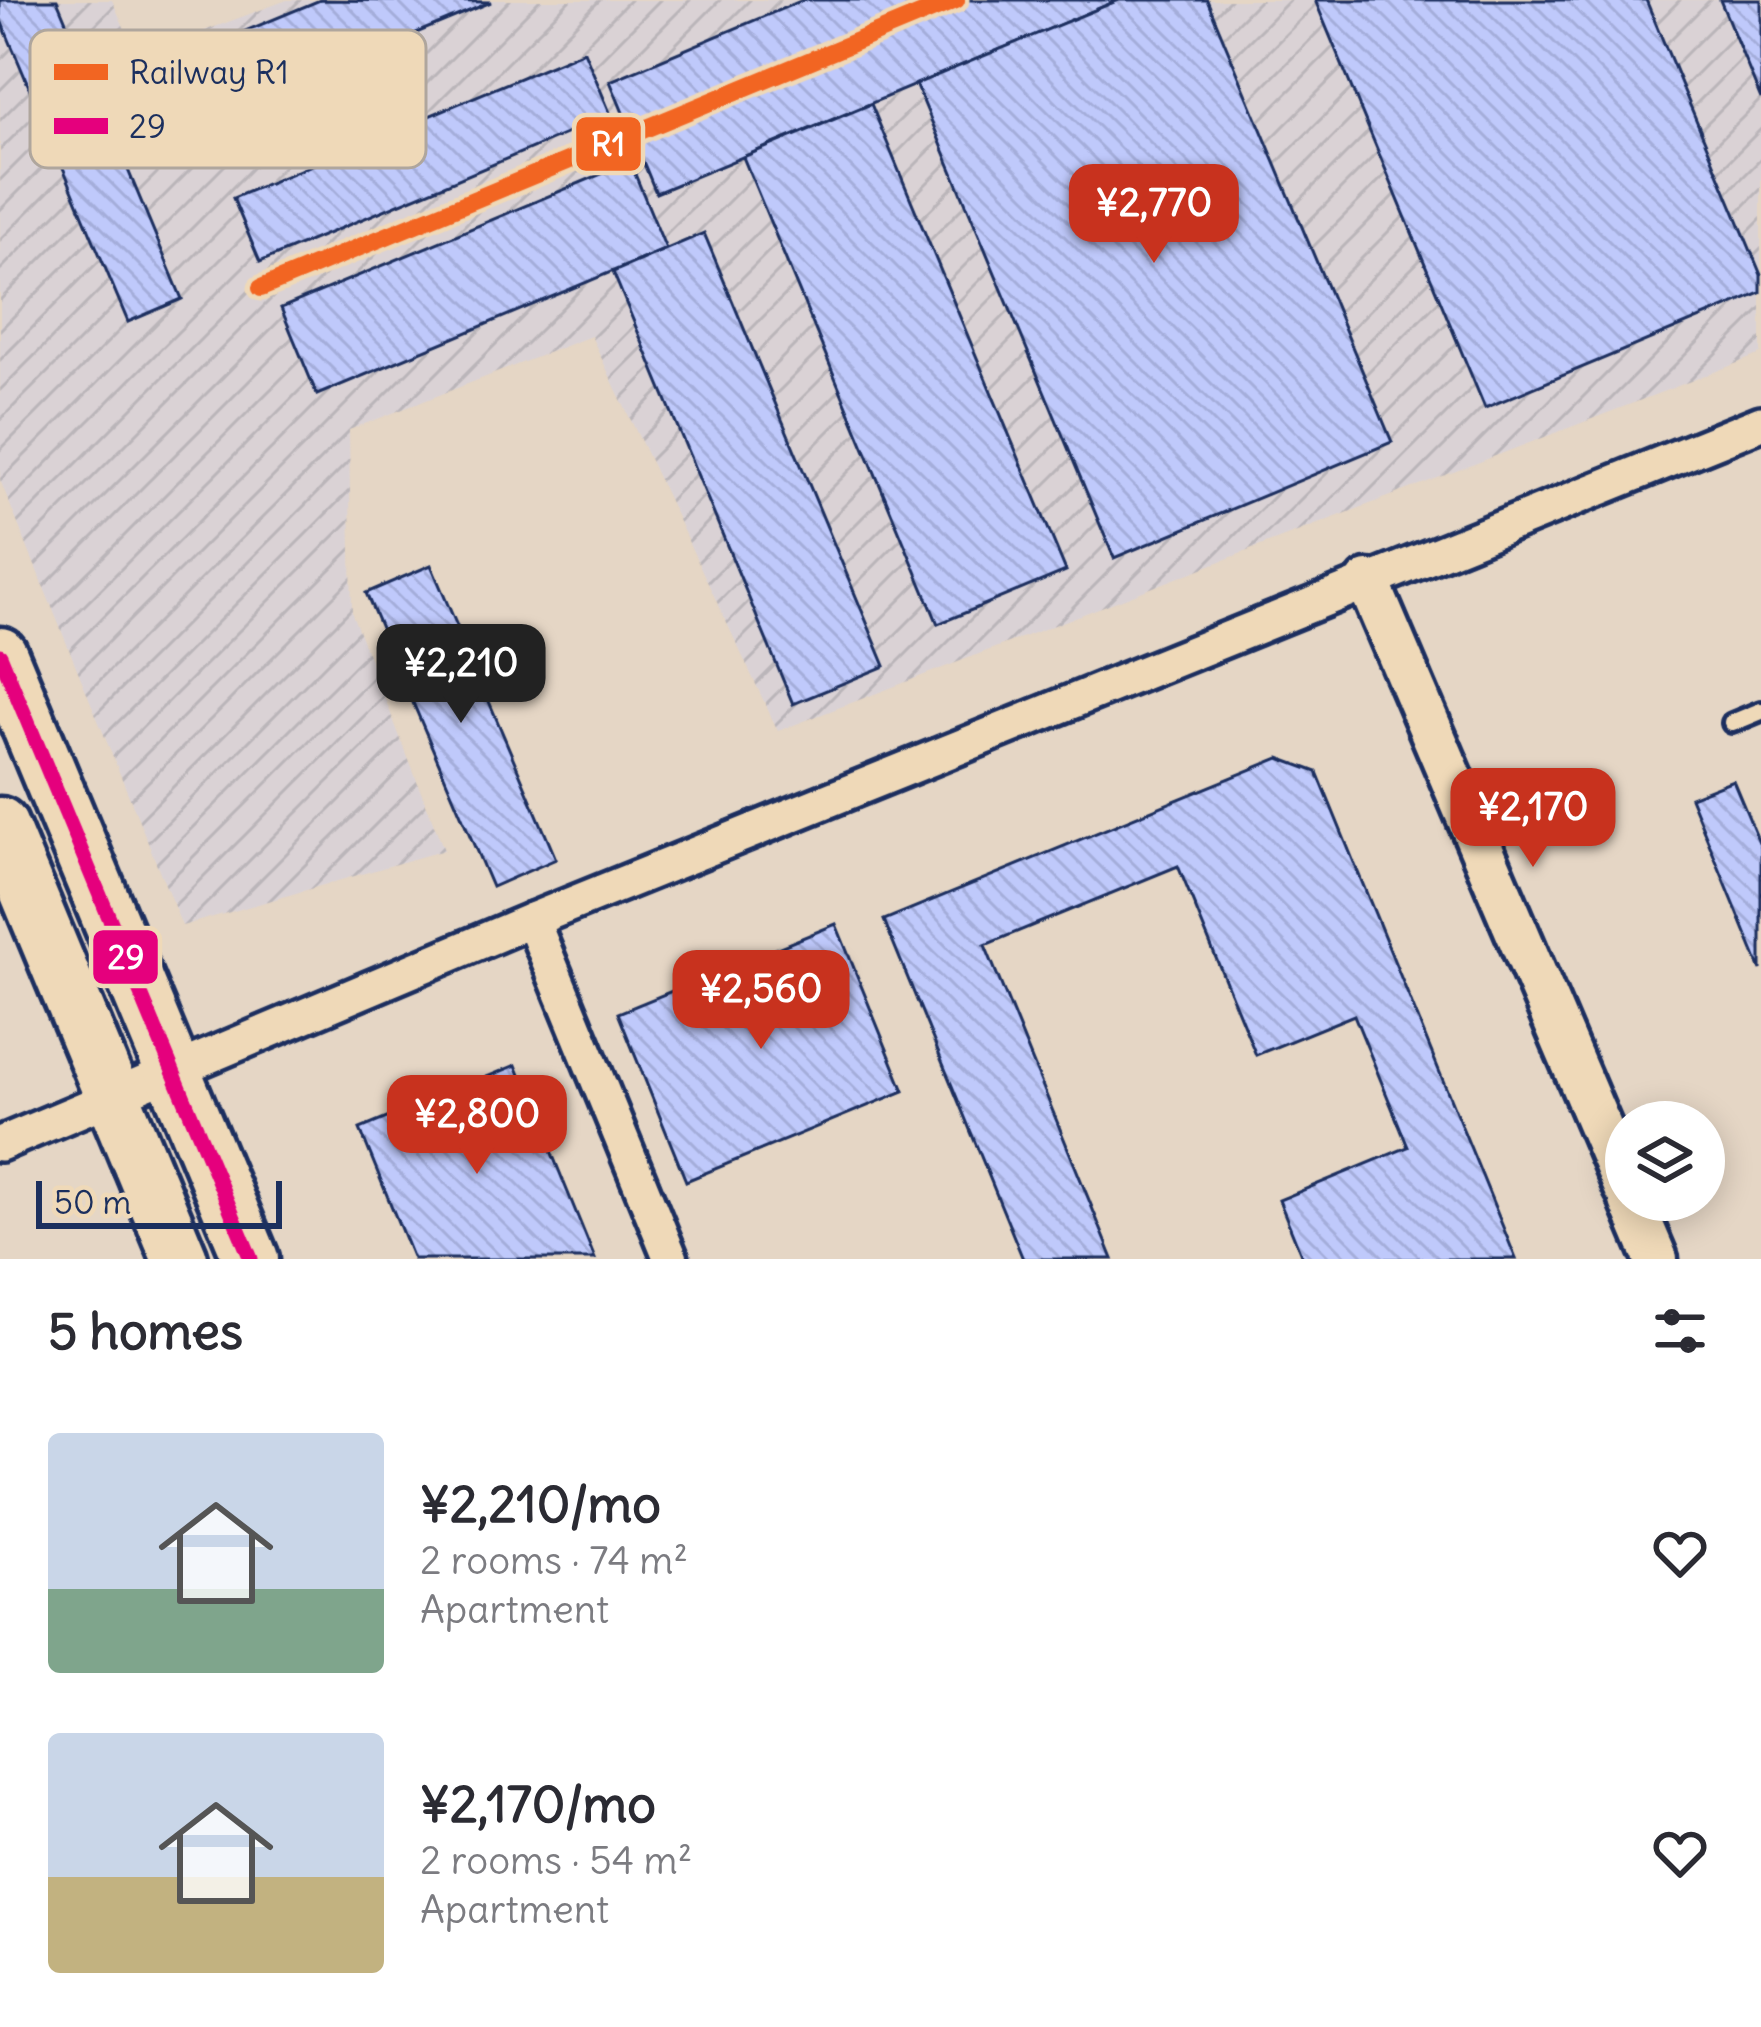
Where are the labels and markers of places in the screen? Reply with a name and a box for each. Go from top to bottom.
pin: ¥2,770 [1056,164,1252,266]
pin: ¥2,210 [363,624,559,726]
pin: ¥2,170 [1435,768,1631,870]
pin: ¥2,560 [663,950,859,1052]
pin: ¥2,800 [379,1075,575,1177]

